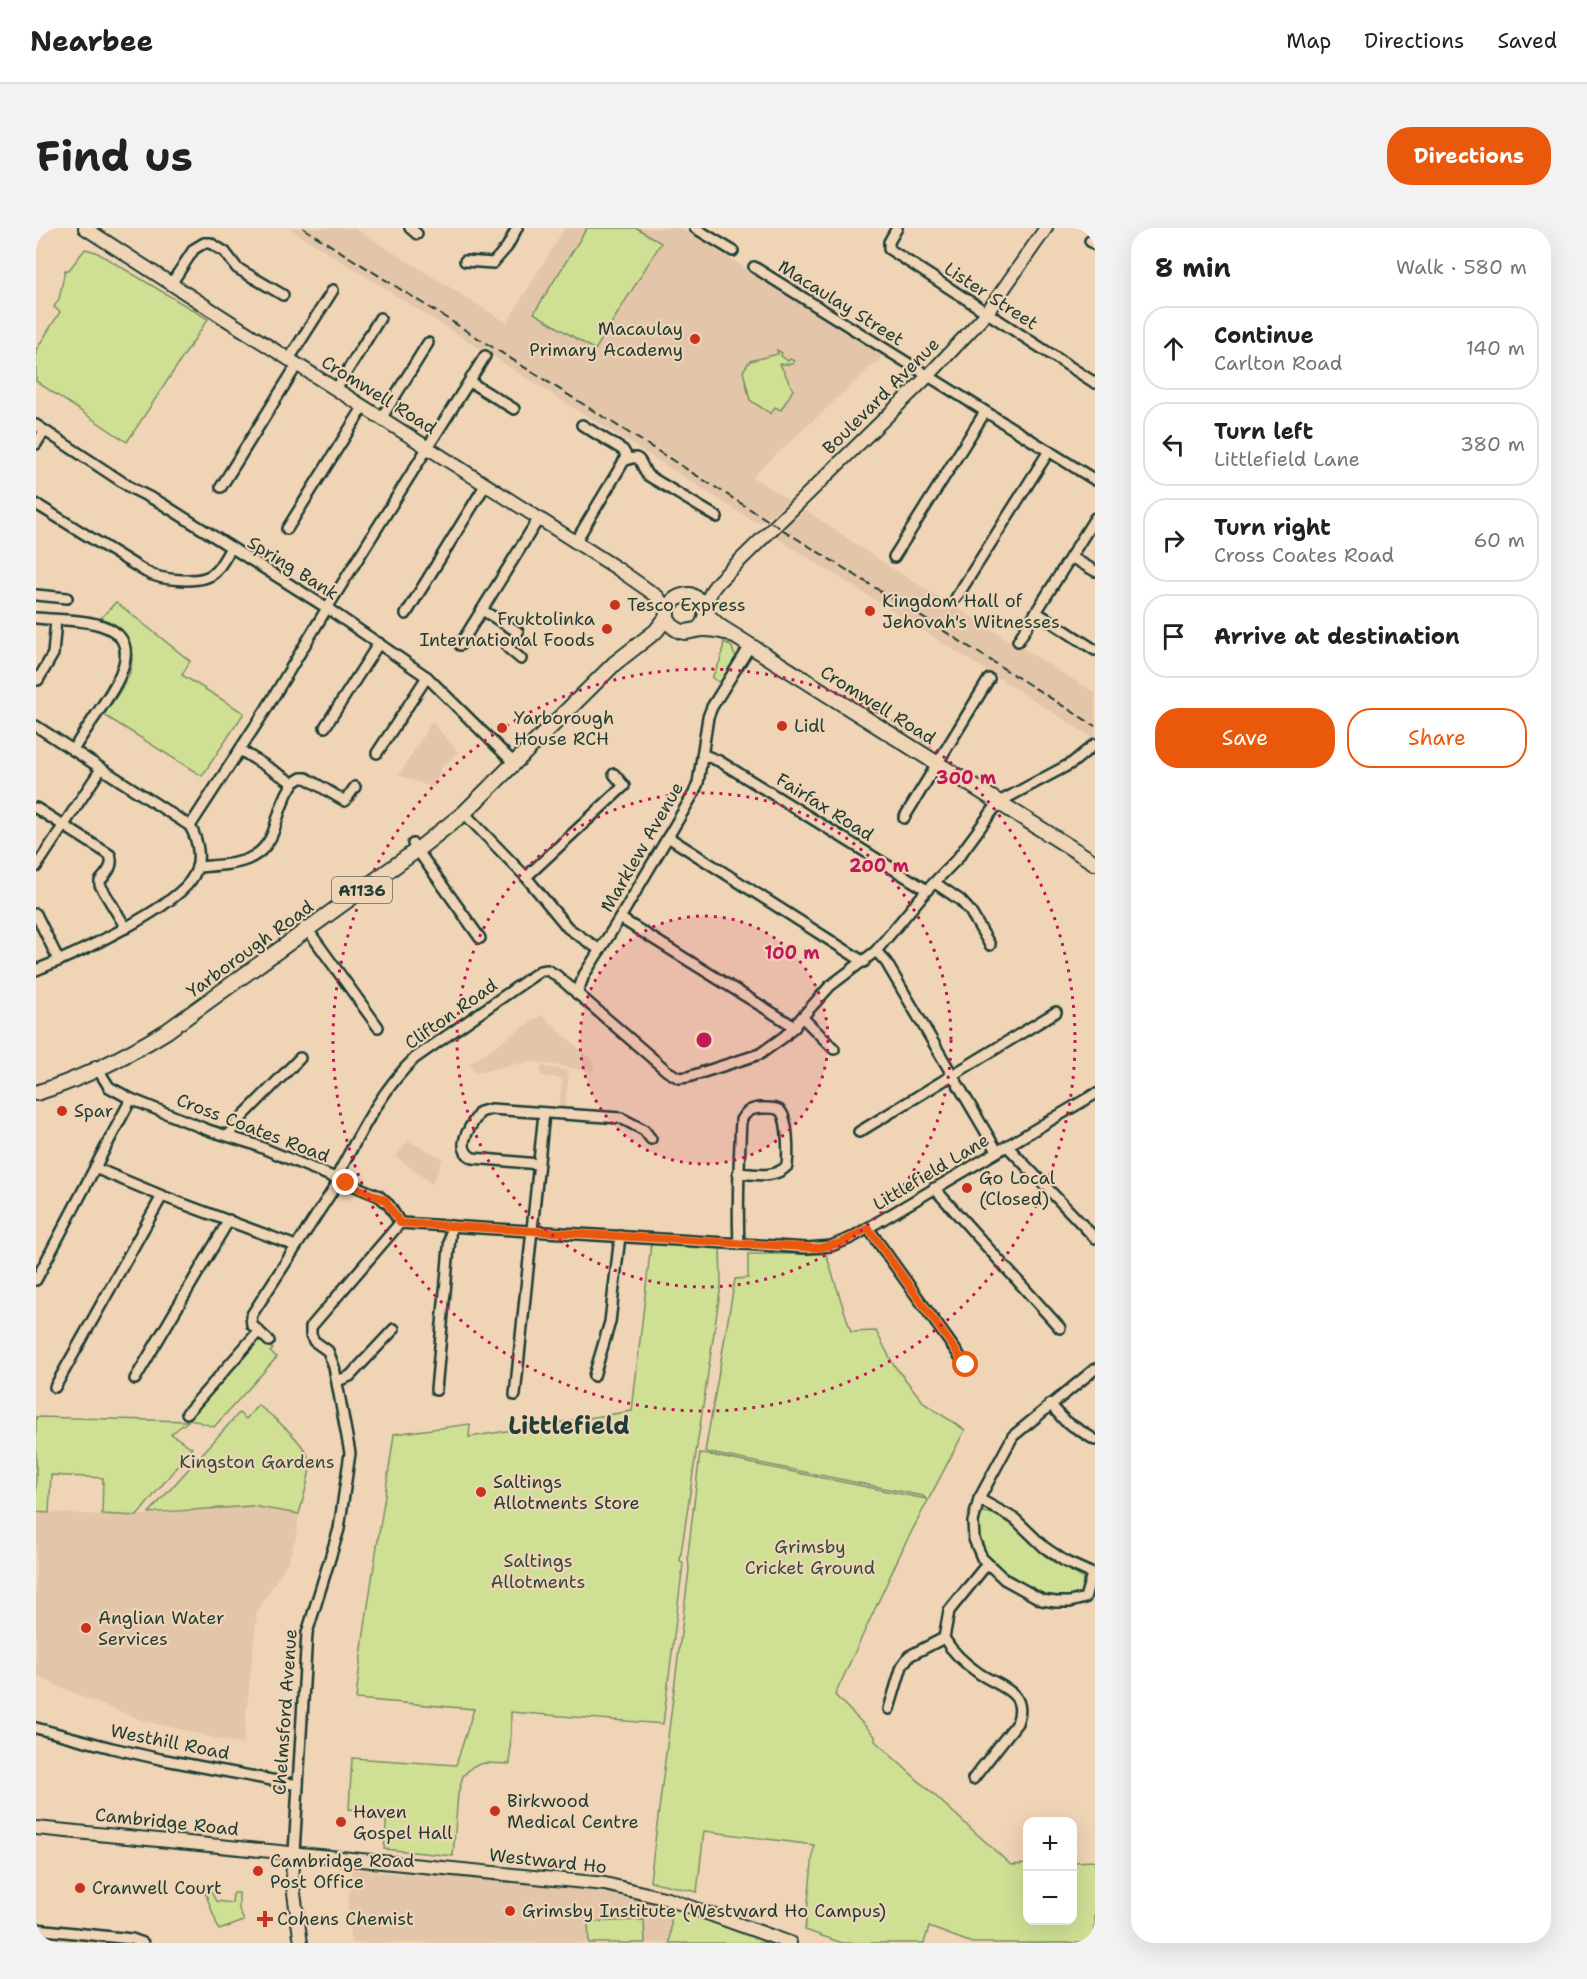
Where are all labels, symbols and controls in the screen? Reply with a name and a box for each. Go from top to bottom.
text: Nearbee [30,22,153,60]
text: Map [1286,27,1331,55]
text: Directions [1364,27,1464,55]
text: Saved [1497,27,1557,55]
button: Directions [1387,127,1551,185]
text: Find us [36,128,193,184]
text: 8 min [1155,250,1231,285]
text: Walk · 580 m [1396,254,1527,280]
street label: Macaulay Street [773,255,909,351]
street label: Lister Street [939,257,1043,335]
place label: Macaulay Primary Academy [529,317,683,362]
text: Continue [1214,321,1314,350]
marker: Macaulay Primary Academy [688,332,702,346]
street label: Boulevard Avenue [817,332,945,460]
icon: ahead [1157,332,1190,365]
text: 140 m [1466,335,1525,361]
street label: Cromwell Road [317,350,441,440]
text: Carlton Road [1214,350,1342,376]
text: Turn left [1214,417,1313,446]
icon: left [1157,428,1190,461]
text: 380 m [1460,431,1525,457]
text: Littlefield Lane [1214,446,1360,472]
text: Turn right [1214,513,1331,542]
icon: right [1157,524,1190,557]
text: 60 m [1473,527,1525,553]
street label: Spring Bank [243,530,343,606]
text: Cross Coates Road [1214,542,1394,568]
place label: Kingdom Hall of Jehovah's Witnesses [882,589,1060,634]
place label: Tesco Express [627,593,746,617]
marker: Tesco Express [608,598,622,612]
marker: Kingdom Hall of Jehovah's Witnesses [863,604,877,618]
place label: Fruktolinka International Foods [419,607,595,652]
icon: arrive [1157,620,1190,653]
marker: Fruktolinka International Foods [600,622,614,636]
text: Arrive at destination [1214,622,1460,651]
street label: Cromwell Road [816,660,940,750]
place label: Yarborough House RCH [514,706,614,751]
button: Save [1155,708,1335,768]
button: Share [1347,708,1527,768]
place label: Lidl [794,714,826,738]
marker: Lidl [775,719,789,733]
marker: Yarborough House RCH [495,721,509,735]
text: 300 m [936,766,997,790]
street label: Fairfax Road [772,767,878,847]
street label: Marklew Avenue [595,778,689,916]
text: 200 m [849,854,910,878]
road number: A1136 [332,877,392,903]
street label: Yarborough Road [182,895,318,1003]
text: 100 m [764,941,820,965]
street label: Clifton Road [400,973,502,1055]
centre of rings [694,1030,714,1050]
street label: Cross Coates Road [173,1088,333,1168]
place label: Spar [74,1099,113,1123]
marker: Spar [55,1104,69,1118]
street label: Littlefield Lane [869,1128,993,1216]
place label: Go Local (Closed) [979,1166,1056,1211]
route end [332,1169,358,1195]
marker: Go Local (Closed) [960,1181,974,1195]
route start [952,1351,978,1377]
district label: Littlefield [508,1410,630,1442]
park label: Kingston Gardens [179,1450,335,1474]
place label: Saltings Allotments Store [493,1470,640,1515]
marker: Saltings Allotments Store [474,1485,488,1499]
park label: Grimsby Cricket Ground [745,1535,875,1580]
park label: Saltings Allotments [491,1549,585,1594]
place label: Anglian Water Services [98,1606,224,1651]
marker: Anglian Water Services [79,1621,93,1635]
street label: Chelmsford Avenue [267,1628,303,1796]
street label: Westhill Road [108,1719,232,1765]
place label: Birkwood Medical Centre [507,1789,639,1834]
place label: Haven Gospel Hall [353,1800,453,1845]
street label: Cambridge Road [94,1803,240,1841]
marker: Birkwood Medical Centre [488,1804,502,1818]
marker: Haven Gospel Hall [334,1815,348,1829]
map controls [1023,1817,1077,1925]
button: + [1023,1817,1077,1871]
street label: Westward Ho [488,1843,608,1879]
place label: Cambridge Road Post Office [270,1849,414,1894]
marker: Cambridge Road Post Office [251,1864,265,1878]
button: − [1023,1871,1077,1925]
place label: Cranwell Court [92,1876,222,1900]
marker: Cranwell Court [73,1881,87,1895]
place label: Grimsby Institute (Westward Ho Campus) [522,1899,886,1923]
marker: Grimsby Institute (Westward Ho Campus) [503,1904,517,1918]
place label: Cohens Chemist [277,1907,414,1931]
marker: Cohens Chemist [258,1912,272,1926]

